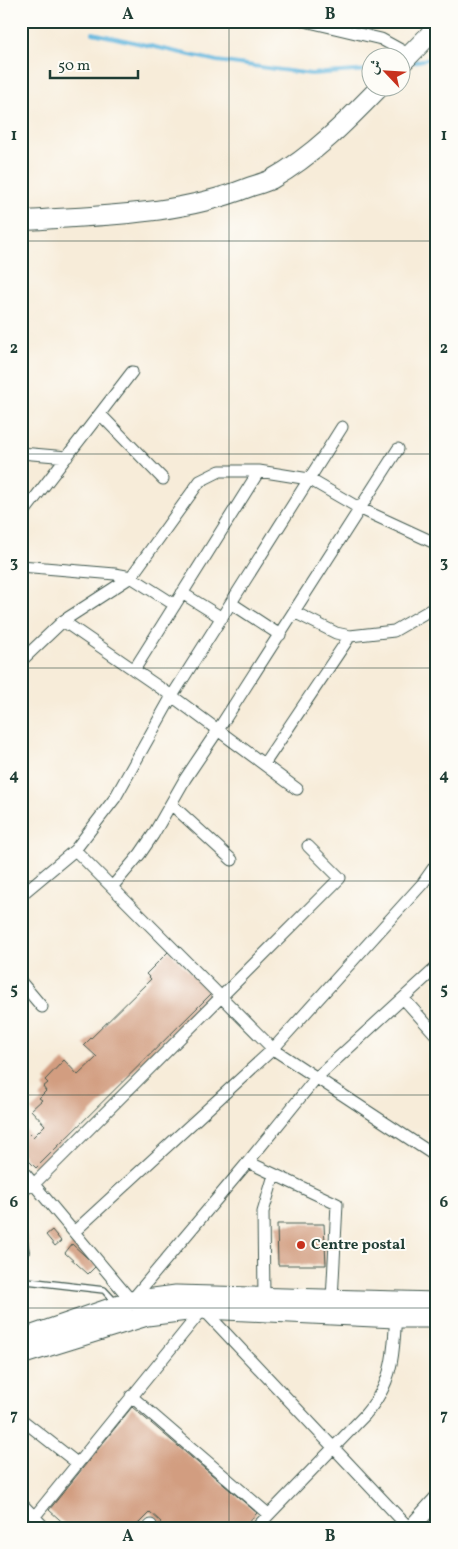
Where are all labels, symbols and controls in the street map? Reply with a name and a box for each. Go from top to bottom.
text: A [122,4,134,26]
text: B [325,4,336,26]
scale bar [50,48,138,80]
north arrow [360,48,410,98]
text: 50 m [58,56,90,77]
text: ش [364,57,387,77]
text: 1 [11,125,17,147]
text: 1 [441,125,447,147]
text: 2 [10,338,18,360]
text: 2 [440,338,448,360]
text: 3 [10,552,18,574]
text: 3 [440,552,448,574]
text: 4 [9,765,19,787]
text: 4 [439,765,449,787]
text: 5 [10,979,18,1001]
text: 5 [440,979,448,1001]
text: 6 [10,1192,19,1214]
text: 6 [440,1192,449,1214]
place label: Centre postal [311,1235,405,1256]
marker: Centre postal [295,1239,307,1251]
text: 7 [10,1405,18,1427]
text: 7 [440,1405,448,1427]
text: A [122,1526,134,1548]
text: B [325,1526,336,1548]

